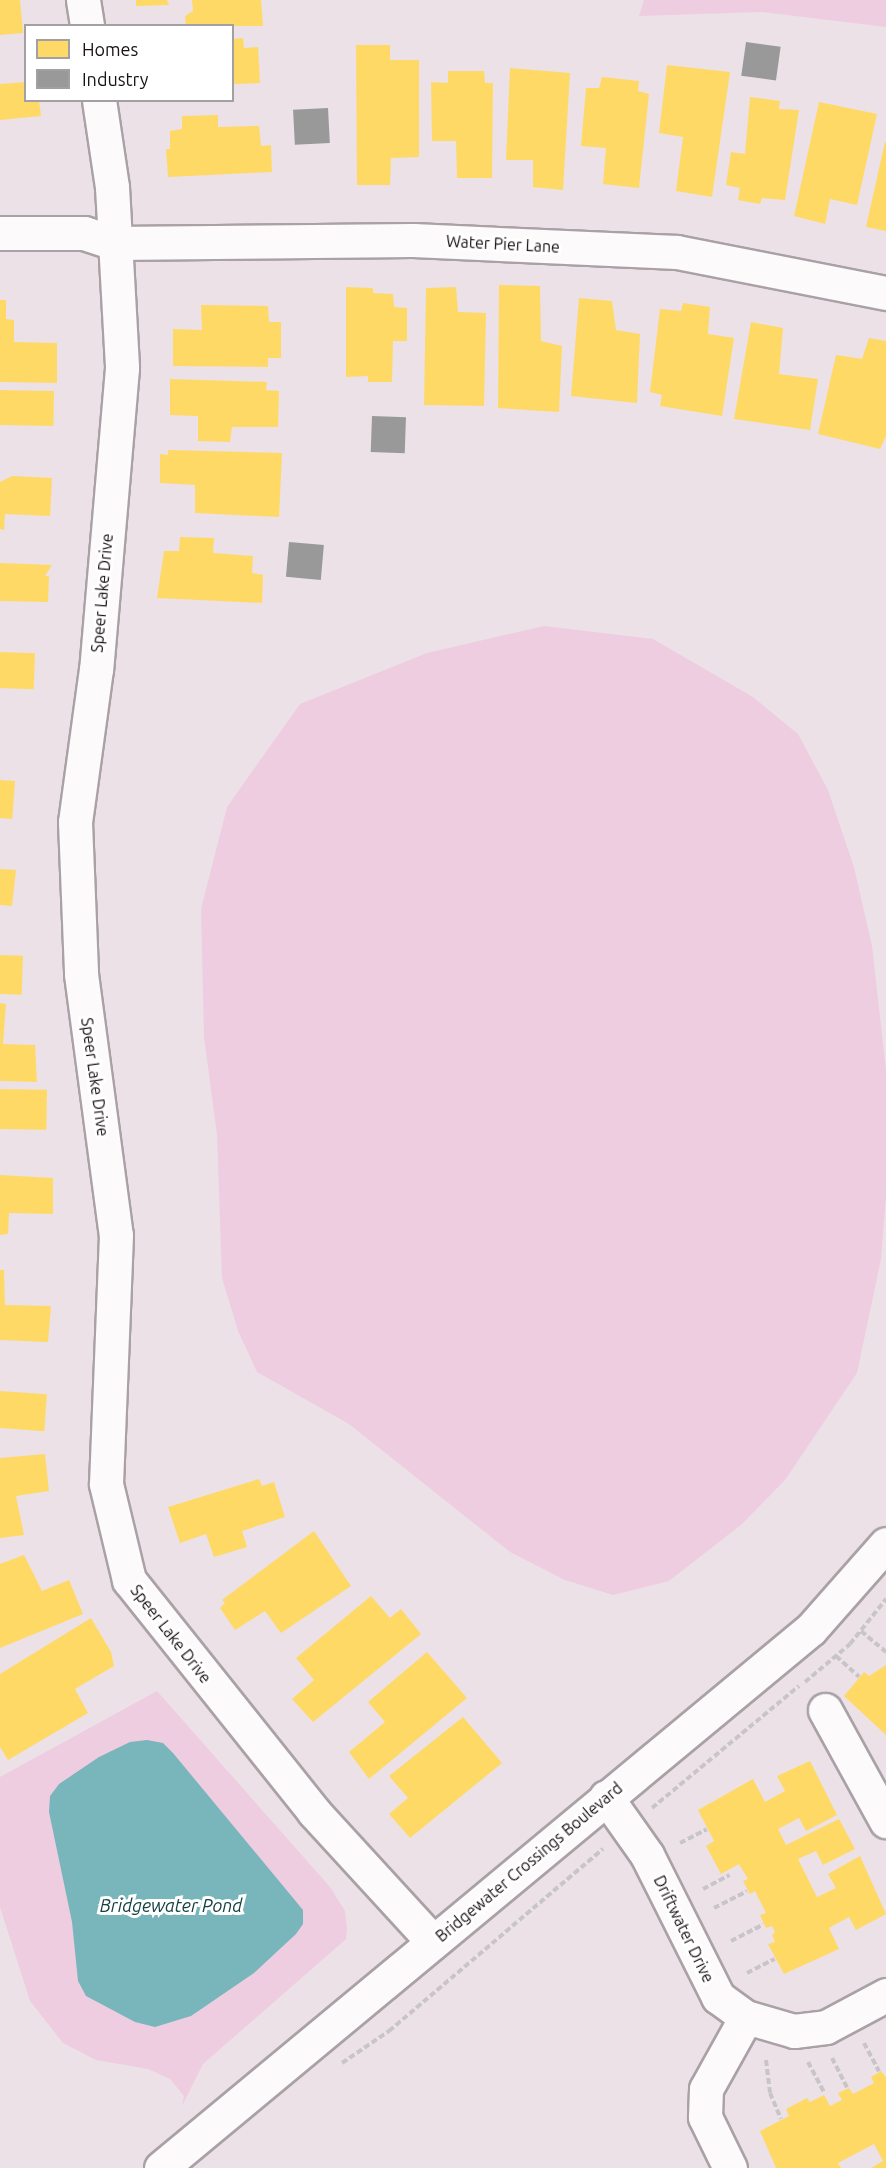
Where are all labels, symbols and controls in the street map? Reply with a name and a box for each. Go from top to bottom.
legend [24,24,234,102]
text: Homes [82,39,138,59]
text: Industry [82,69,148,89]
street label: Water Pier Lane [446,231,560,257]
street label: Speer Lake Drive [87,533,117,653]
street label: Speer Lake Drive [77,1016,113,1138]
street label: Speer Lake Drive [127,1581,215,1687]
street label: Bridgewater Crossings Boulevard [432,1778,626,1946]
street label: Driftwater Drive [650,1872,718,1986]
water label: Bridgewater Pond [100,1894,242,1916]

